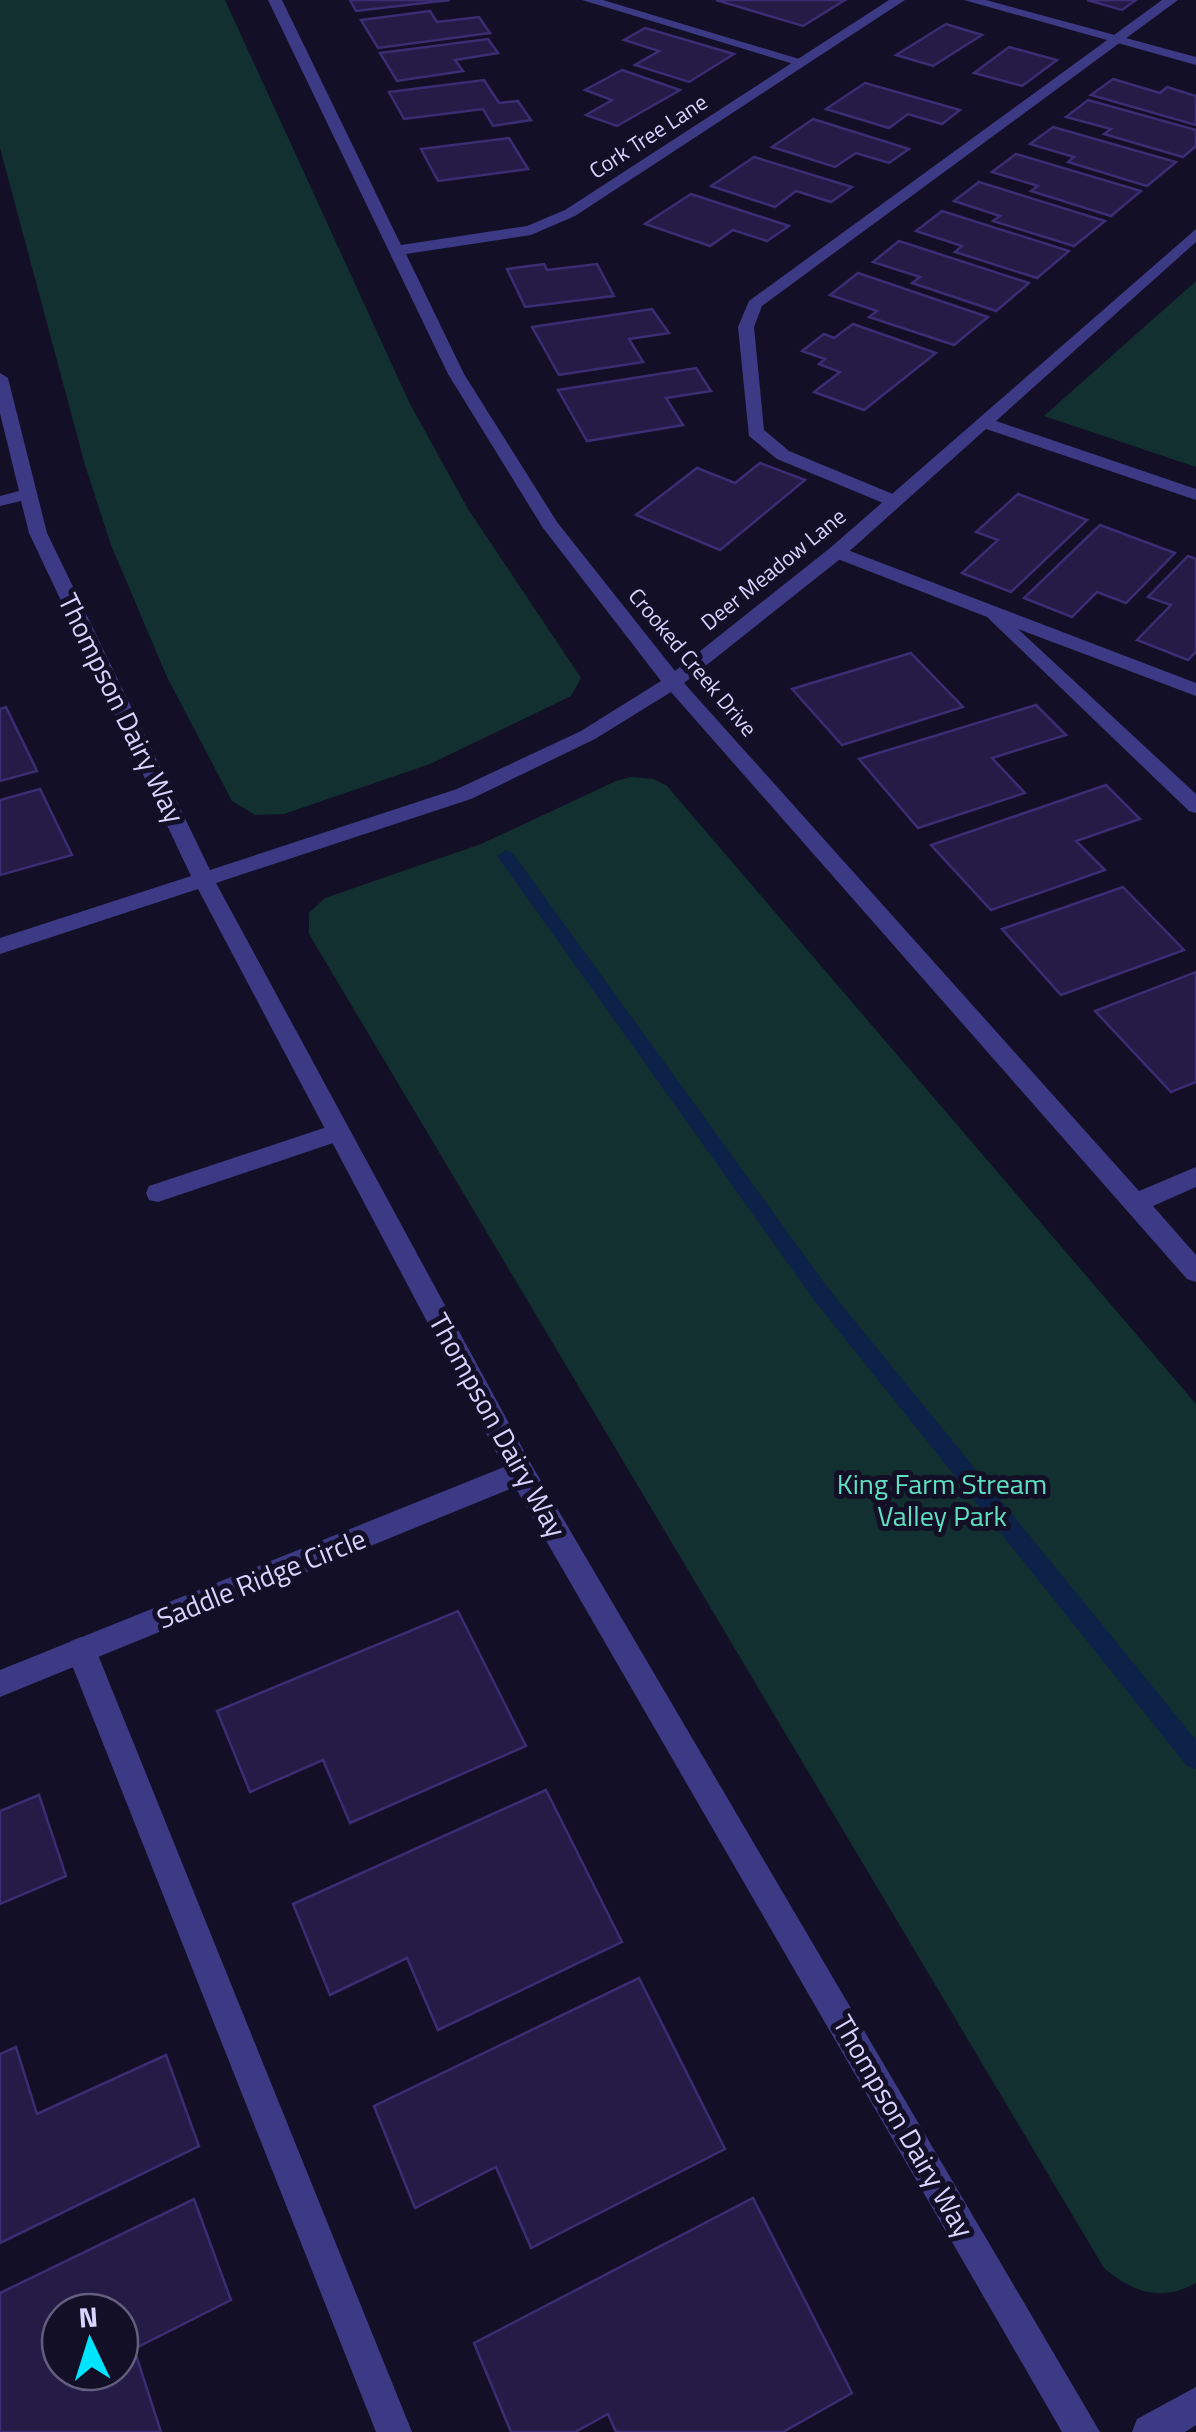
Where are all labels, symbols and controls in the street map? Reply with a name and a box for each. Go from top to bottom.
street label: Cork Tree Lane [582,85,714,187]
street label: Deer Meadow Lane [693,500,853,638]
street label: Crooked Creek Drive [620,580,766,744]
street label: Thompson Dairy Way [48,586,196,830]
street label: Thompson Dairy Way [418,1305,578,1545]
park label: King Farm Stream Valley Park [837,1462,1047,1537]
street label: Saddle Ridge Circle [150,1516,372,1640]
street label: Thompson Dairy Way [823,2007,985,2245]
north arrow [40,2292,140,2392]
text: N [77,2294,99,2339]

